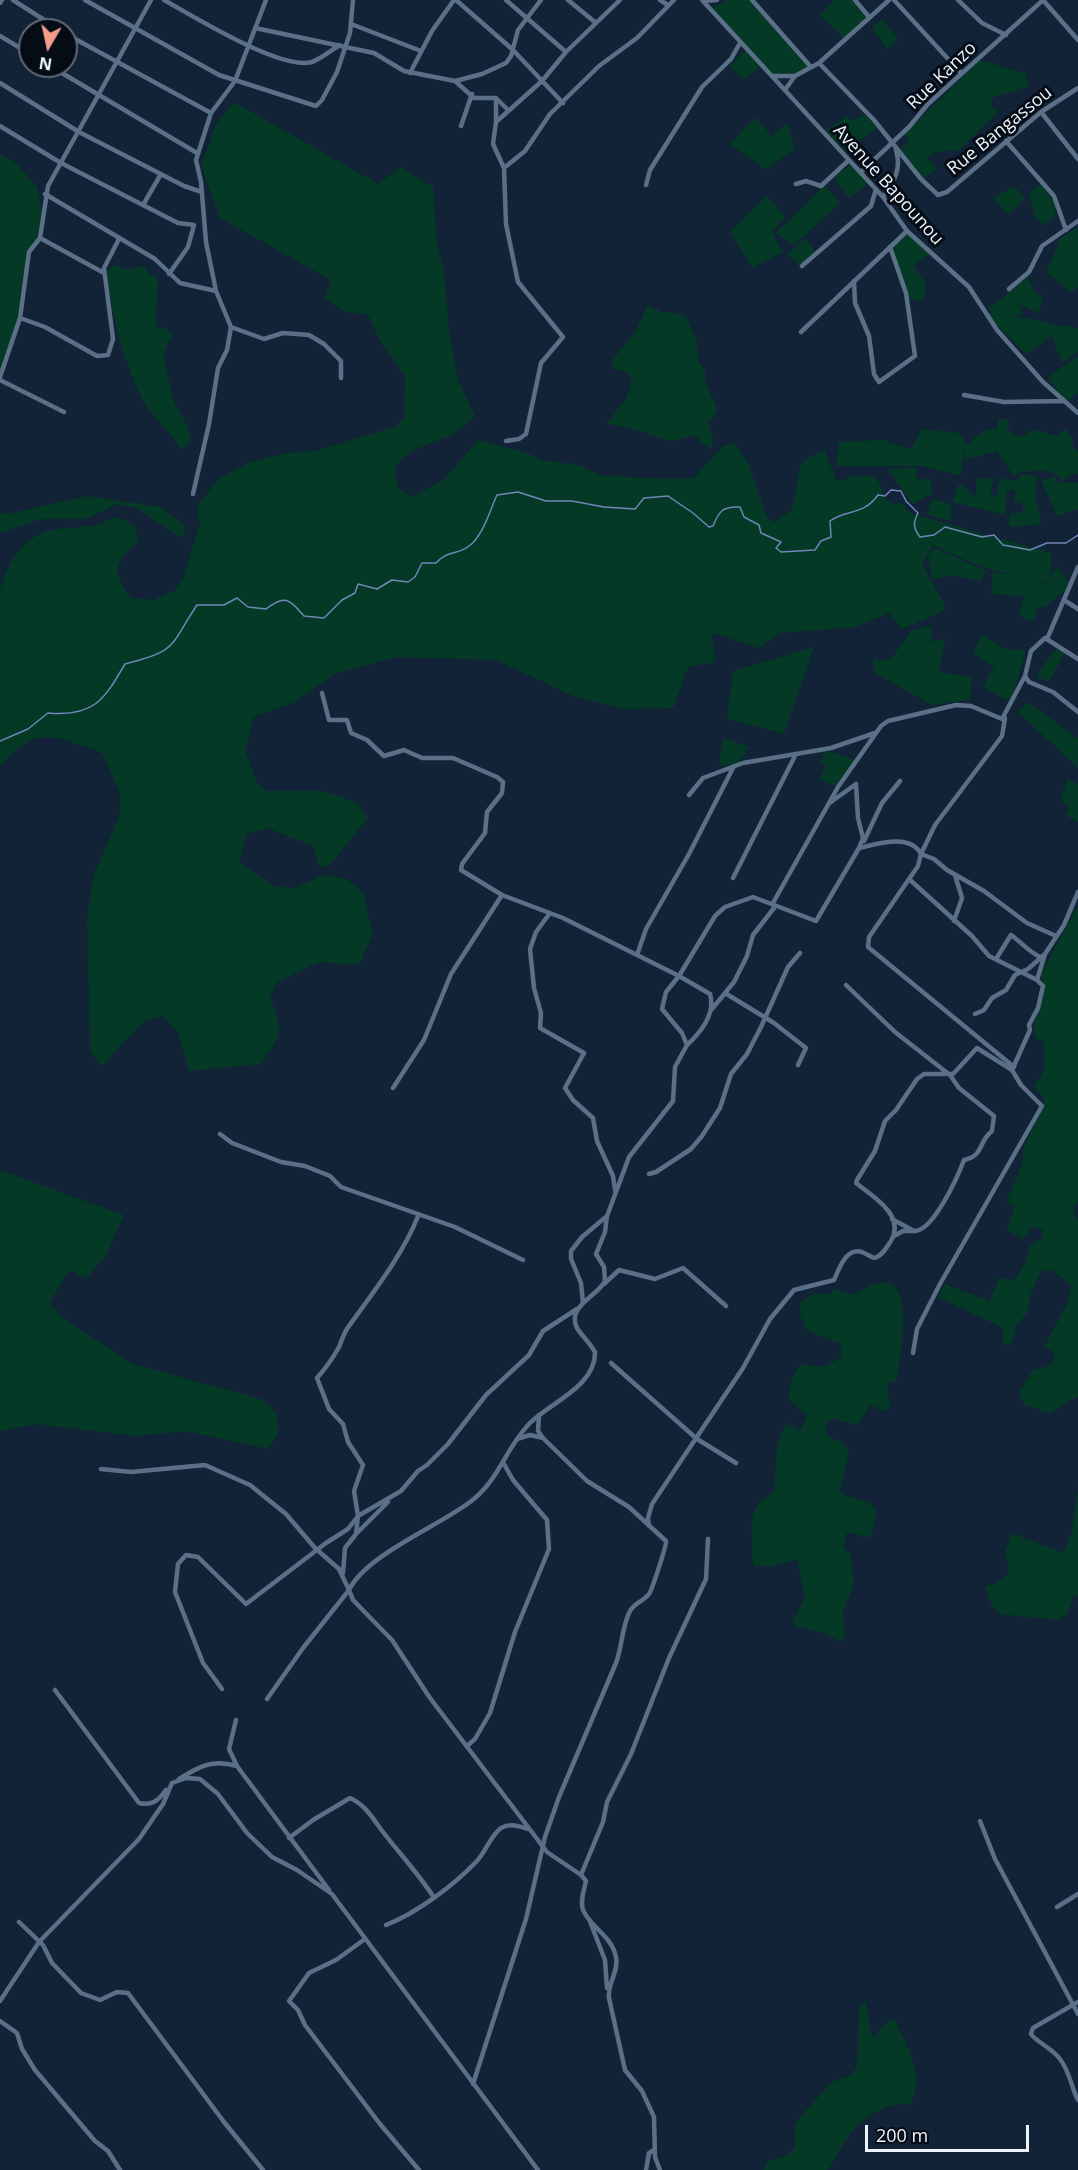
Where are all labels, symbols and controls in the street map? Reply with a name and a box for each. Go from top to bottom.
north arrow [18,18,78,78]
street label: Rue Kanzo [903,38,981,114]
text: N [37,52,54,76]
street label: Rue Bangassou [943,82,1057,180]
street label: Avenue Bapounou [828,120,948,250]
scale bar [868,2113,1032,2151]
text: 200 m [876,2123,928,2147]

